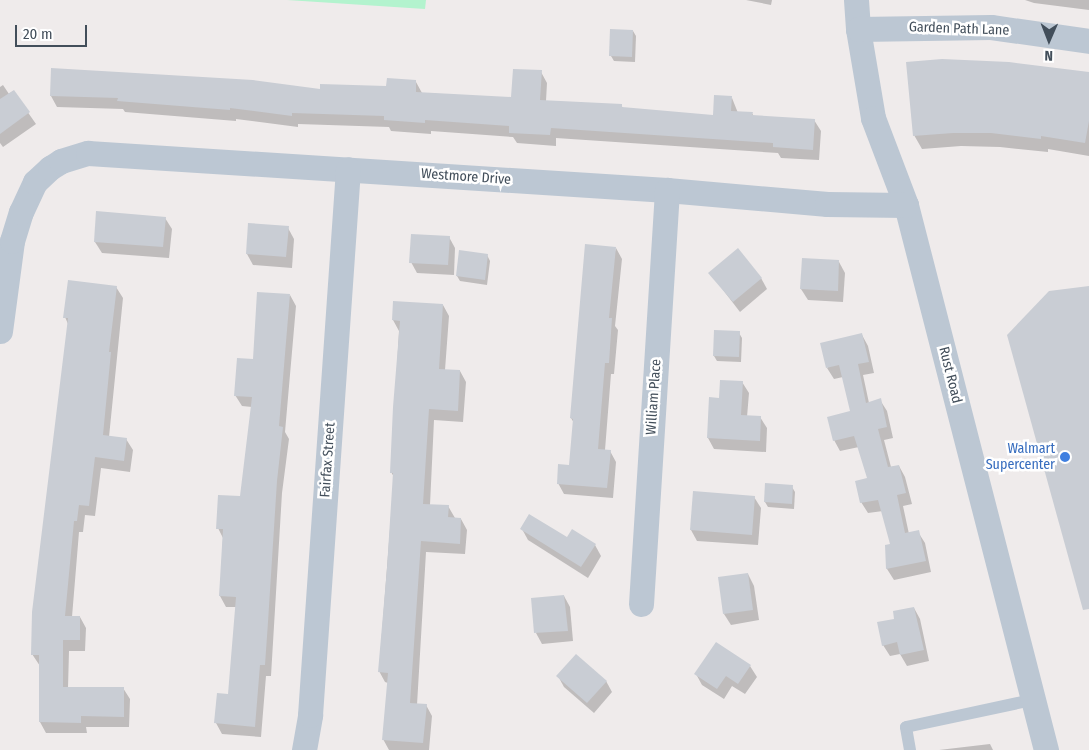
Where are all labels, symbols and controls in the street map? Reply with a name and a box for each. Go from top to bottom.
scale bar [18,15,90,47]
north arrow [1024,15,1074,65]
street label: Garden Path Lane [909,19,1009,39]
text: 20 m [23,25,53,43]
text: N [1044,47,1053,64]
street label: Westmore Drive [420,165,512,189]
street label: Rust Road [935,345,965,405]
street label: William Place [643,358,665,436]
street label: Fairfax Street [317,422,339,498]
place label: Walmart Supercenter [986,441,1055,474]
marker: Walmart Supercenter [1059,451,1071,463]

